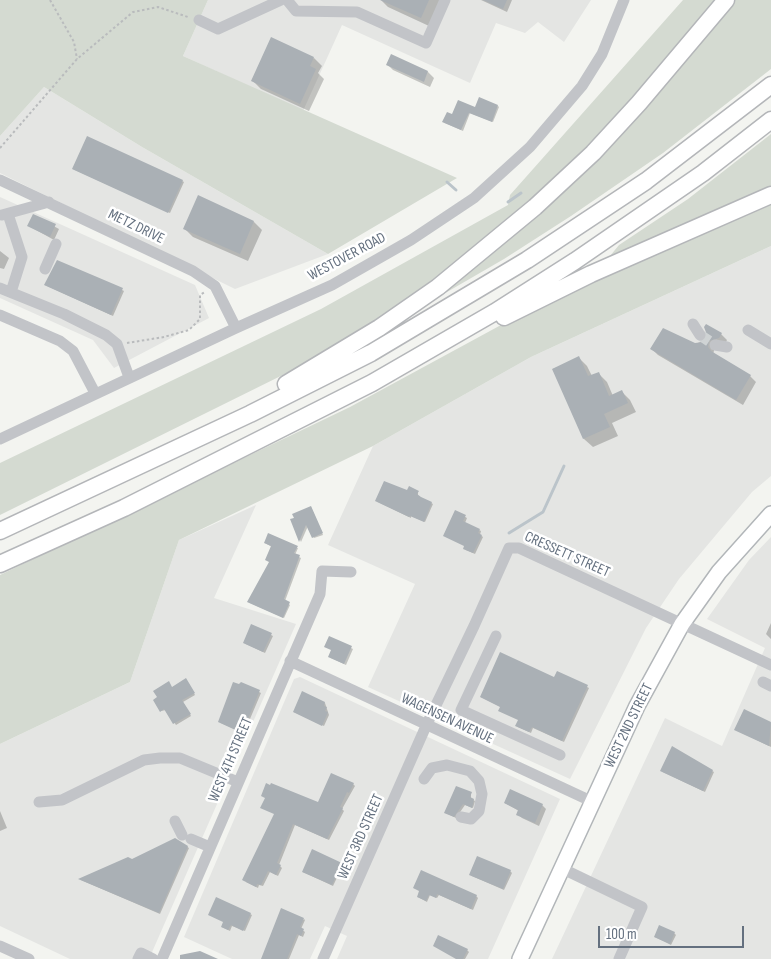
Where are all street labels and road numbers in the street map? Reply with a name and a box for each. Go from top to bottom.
street label: METZ DRIVE [105,206,167,248]
street label: WESTOVER ROAD [305,229,389,285]
street label: CRESSETT STREET [522,528,612,582]
street label: WEST 2ND STREET [601,681,657,771]
street label: WAGENSEN AVENUE [398,690,496,748]
street label: WEST 4TH STREET [205,715,257,805]
street label: WEST 3RD STREET [334,792,388,882]

